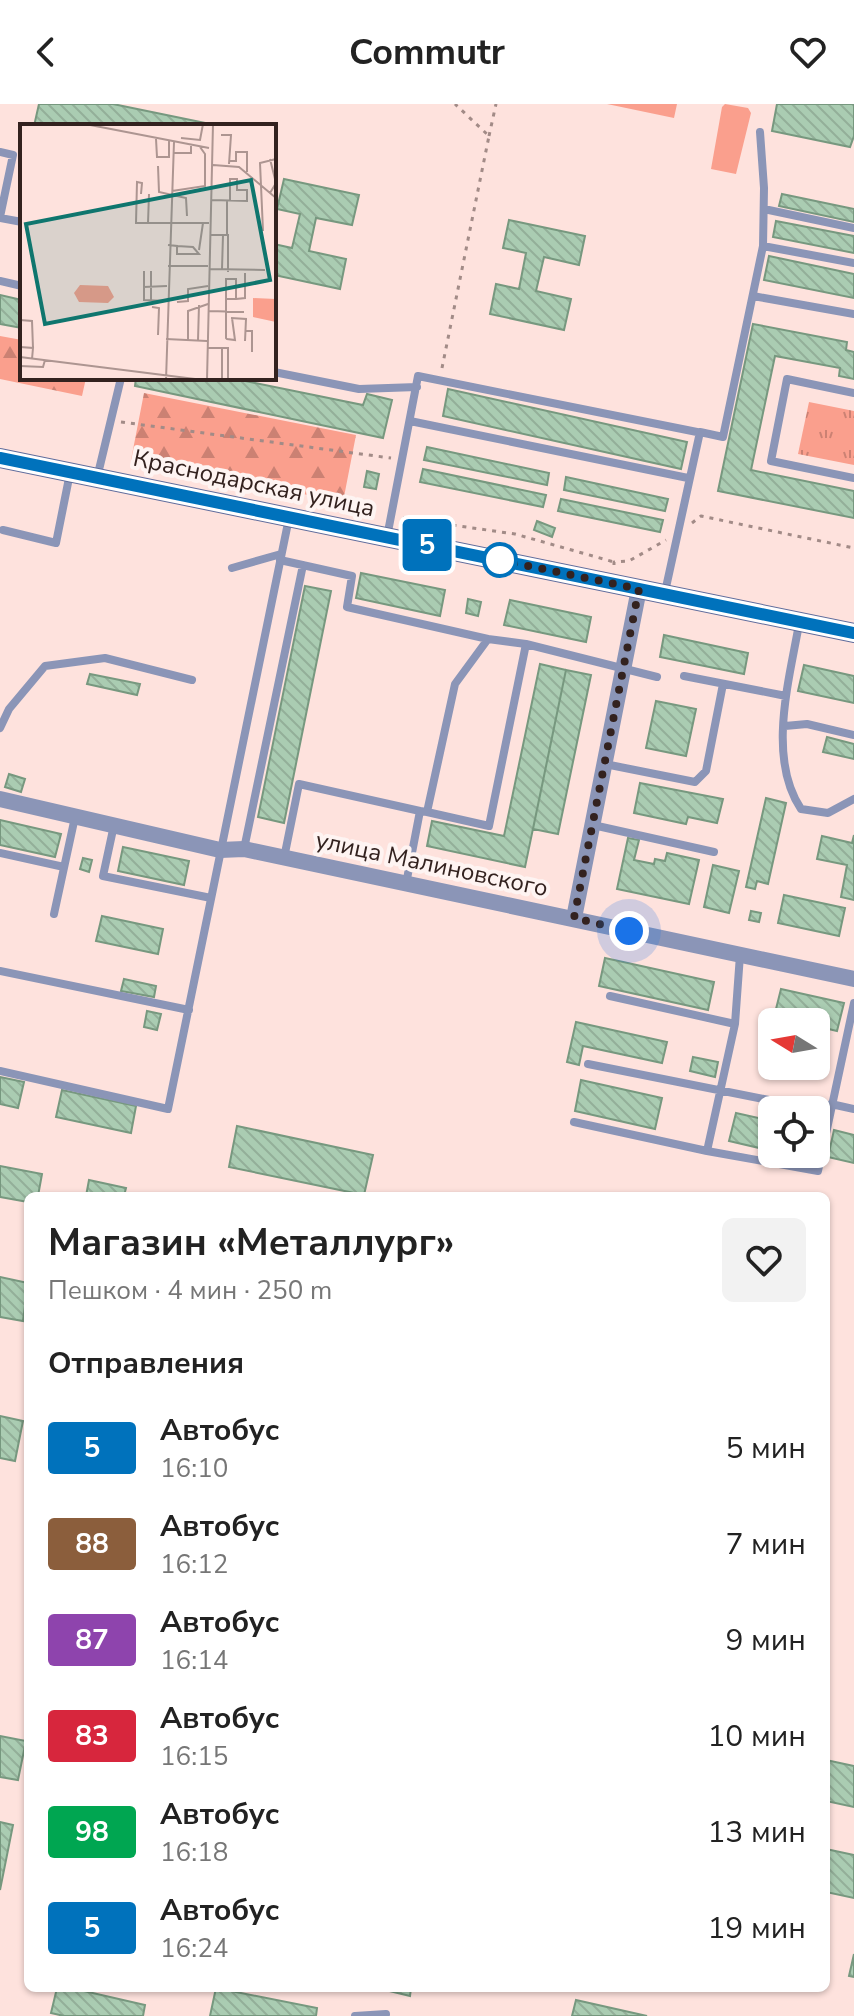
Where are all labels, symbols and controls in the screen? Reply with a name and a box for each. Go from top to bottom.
text: Commutr [349,28,505,77]
icon: back [24,30,68,74]
icon: heart [786,30,830,74]
inset map [20,124,276,380]
street label: Краснодарская улица [130,442,378,524]
line badge: 5 [401,519,453,571]
text: 5 [419,526,435,564]
unlabelled marker [483,543,517,577]
street label: улица Малиновского [313,824,551,904]
your location [609,911,649,951]
north arrow [758,1008,830,1080]
map controls [758,1008,830,1168]
button: locate [758,1096,830,1168]
text: Магазин «Металлург» [48,1217,455,1268]
button: heart [722,1218,806,1302]
text: Пешком · 4 мин · 250 m [48,1273,332,1308]
text: Отправления [48,1343,244,1384]
text: Автобус [160,1410,279,1451]
text: 5 мин [725,1428,806,1469]
text: 5 [84,1429,100,1467]
text: 16:10 [160,1451,228,1486]
text: Автобус [160,1506,279,1547]
text: 7 мин [725,1524,806,1565]
text: 88 [75,1525,109,1563]
text: 16:12 [160,1547,228,1582]
text: Автобус [160,1602,279,1643]
text: 9 мин [725,1620,806,1661]
text: 87 [75,1621,109,1659]
text: 16:14 [160,1643,228,1678]
text: Автобус [160,1698,279,1739]
text: 10 мин [707,1716,806,1757]
text: 83 [75,1717,109,1755]
text: 16:15 [160,1739,228,1774]
text: Автобус [160,1794,279,1835]
text: 13 мин [707,1812,806,1853]
text: 98 [75,1813,109,1851]
text: 16:18 [160,1835,228,1870]
text: Автобус [160,1890,279,1931]
text: 19 мин [707,1908,806,1949]
text: 5 [84,1909,100,1947]
text: 16:24 [160,1931,228,1966]

